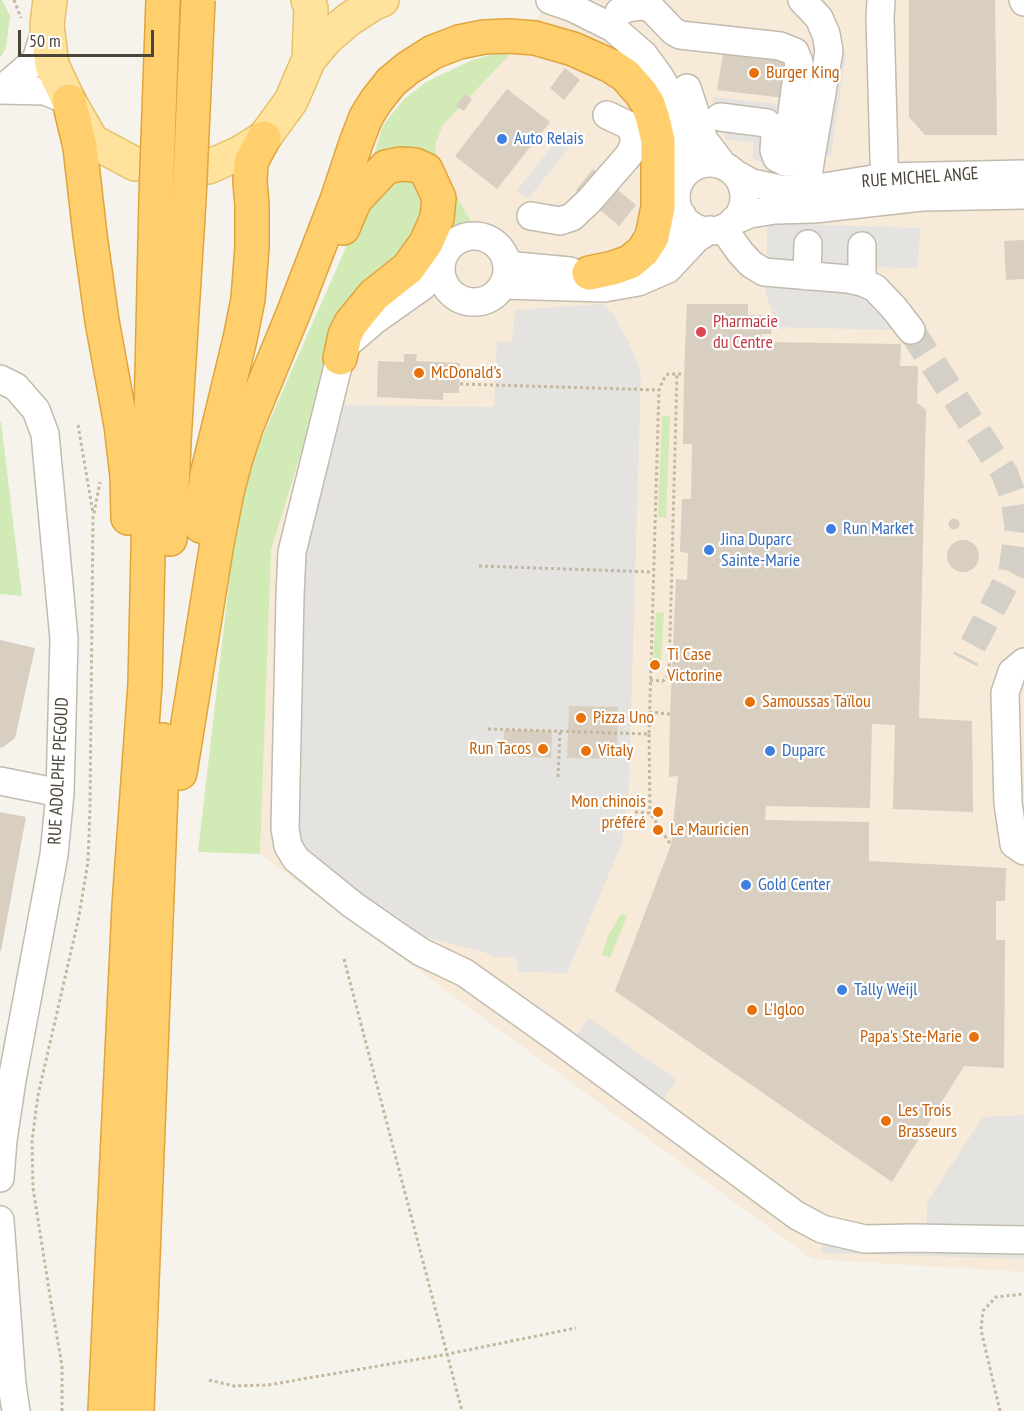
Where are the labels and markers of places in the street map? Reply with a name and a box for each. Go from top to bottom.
place label: Burger King [766,62,840,84]
marker: Burger King [747,66,761,80]
place label: Auto Relais [514,128,583,150]
marker: Auto Relais [495,132,509,146]
place label: Pharmacie du Centre [713,311,778,354]
marker: Pharmacie du Centre [694,325,708,339]
place label: McDonald's [431,362,502,384]
marker: McDonald's [412,366,426,380]
place label: Run Market [843,518,914,540]
marker: Run Market [824,522,838,536]
place label: Jina Duparc Sainte-Marie [721,529,800,572]
marker: Jina Duparc Sainte-Marie [702,543,716,557]
place label: Ti Case Victorine [667,644,722,686]
marker: Ti Case Victorine [648,658,662,672]
place label: Samoussas Taïlou [762,691,871,713]
marker: Samoussas Taïlou [743,695,757,709]
place label: Pizza Uno [593,707,654,729]
marker: Pizza Uno [574,711,588,725]
place label: Run Tacos [469,738,531,760]
place label: Vitaly [598,740,633,762]
place label: Duparc [782,740,826,762]
marker: Run Tacos [536,742,550,756]
marker: Vitaly [579,744,593,758]
marker: Duparc [763,744,777,758]
place label: Mon chinois préféré [571,791,646,834]
marker: Mon chinois préféré [651,805,665,819]
place label: Le Mauricien [670,819,749,841]
marker: Le Mauricien [651,823,665,837]
place label: Gold Center [758,874,831,896]
marker: Gold Center [739,878,753,892]
place label: Tally Weijl [854,979,918,1001]
marker: Tally Weijl [835,983,849,997]
place label: L'Igloo [764,999,805,1021]
marker: L'Igloo [745,1003,759,1017]
place label: Papa's Ste-Marie [860,1026,962,1048]
marker: Papa's Ste-Marie [967,1030,981,1044]
place label: Les Trois Brasseurs [898,1100,957,1142]
marker: Les Trois Brasseurs [879,1114,893,1128]

